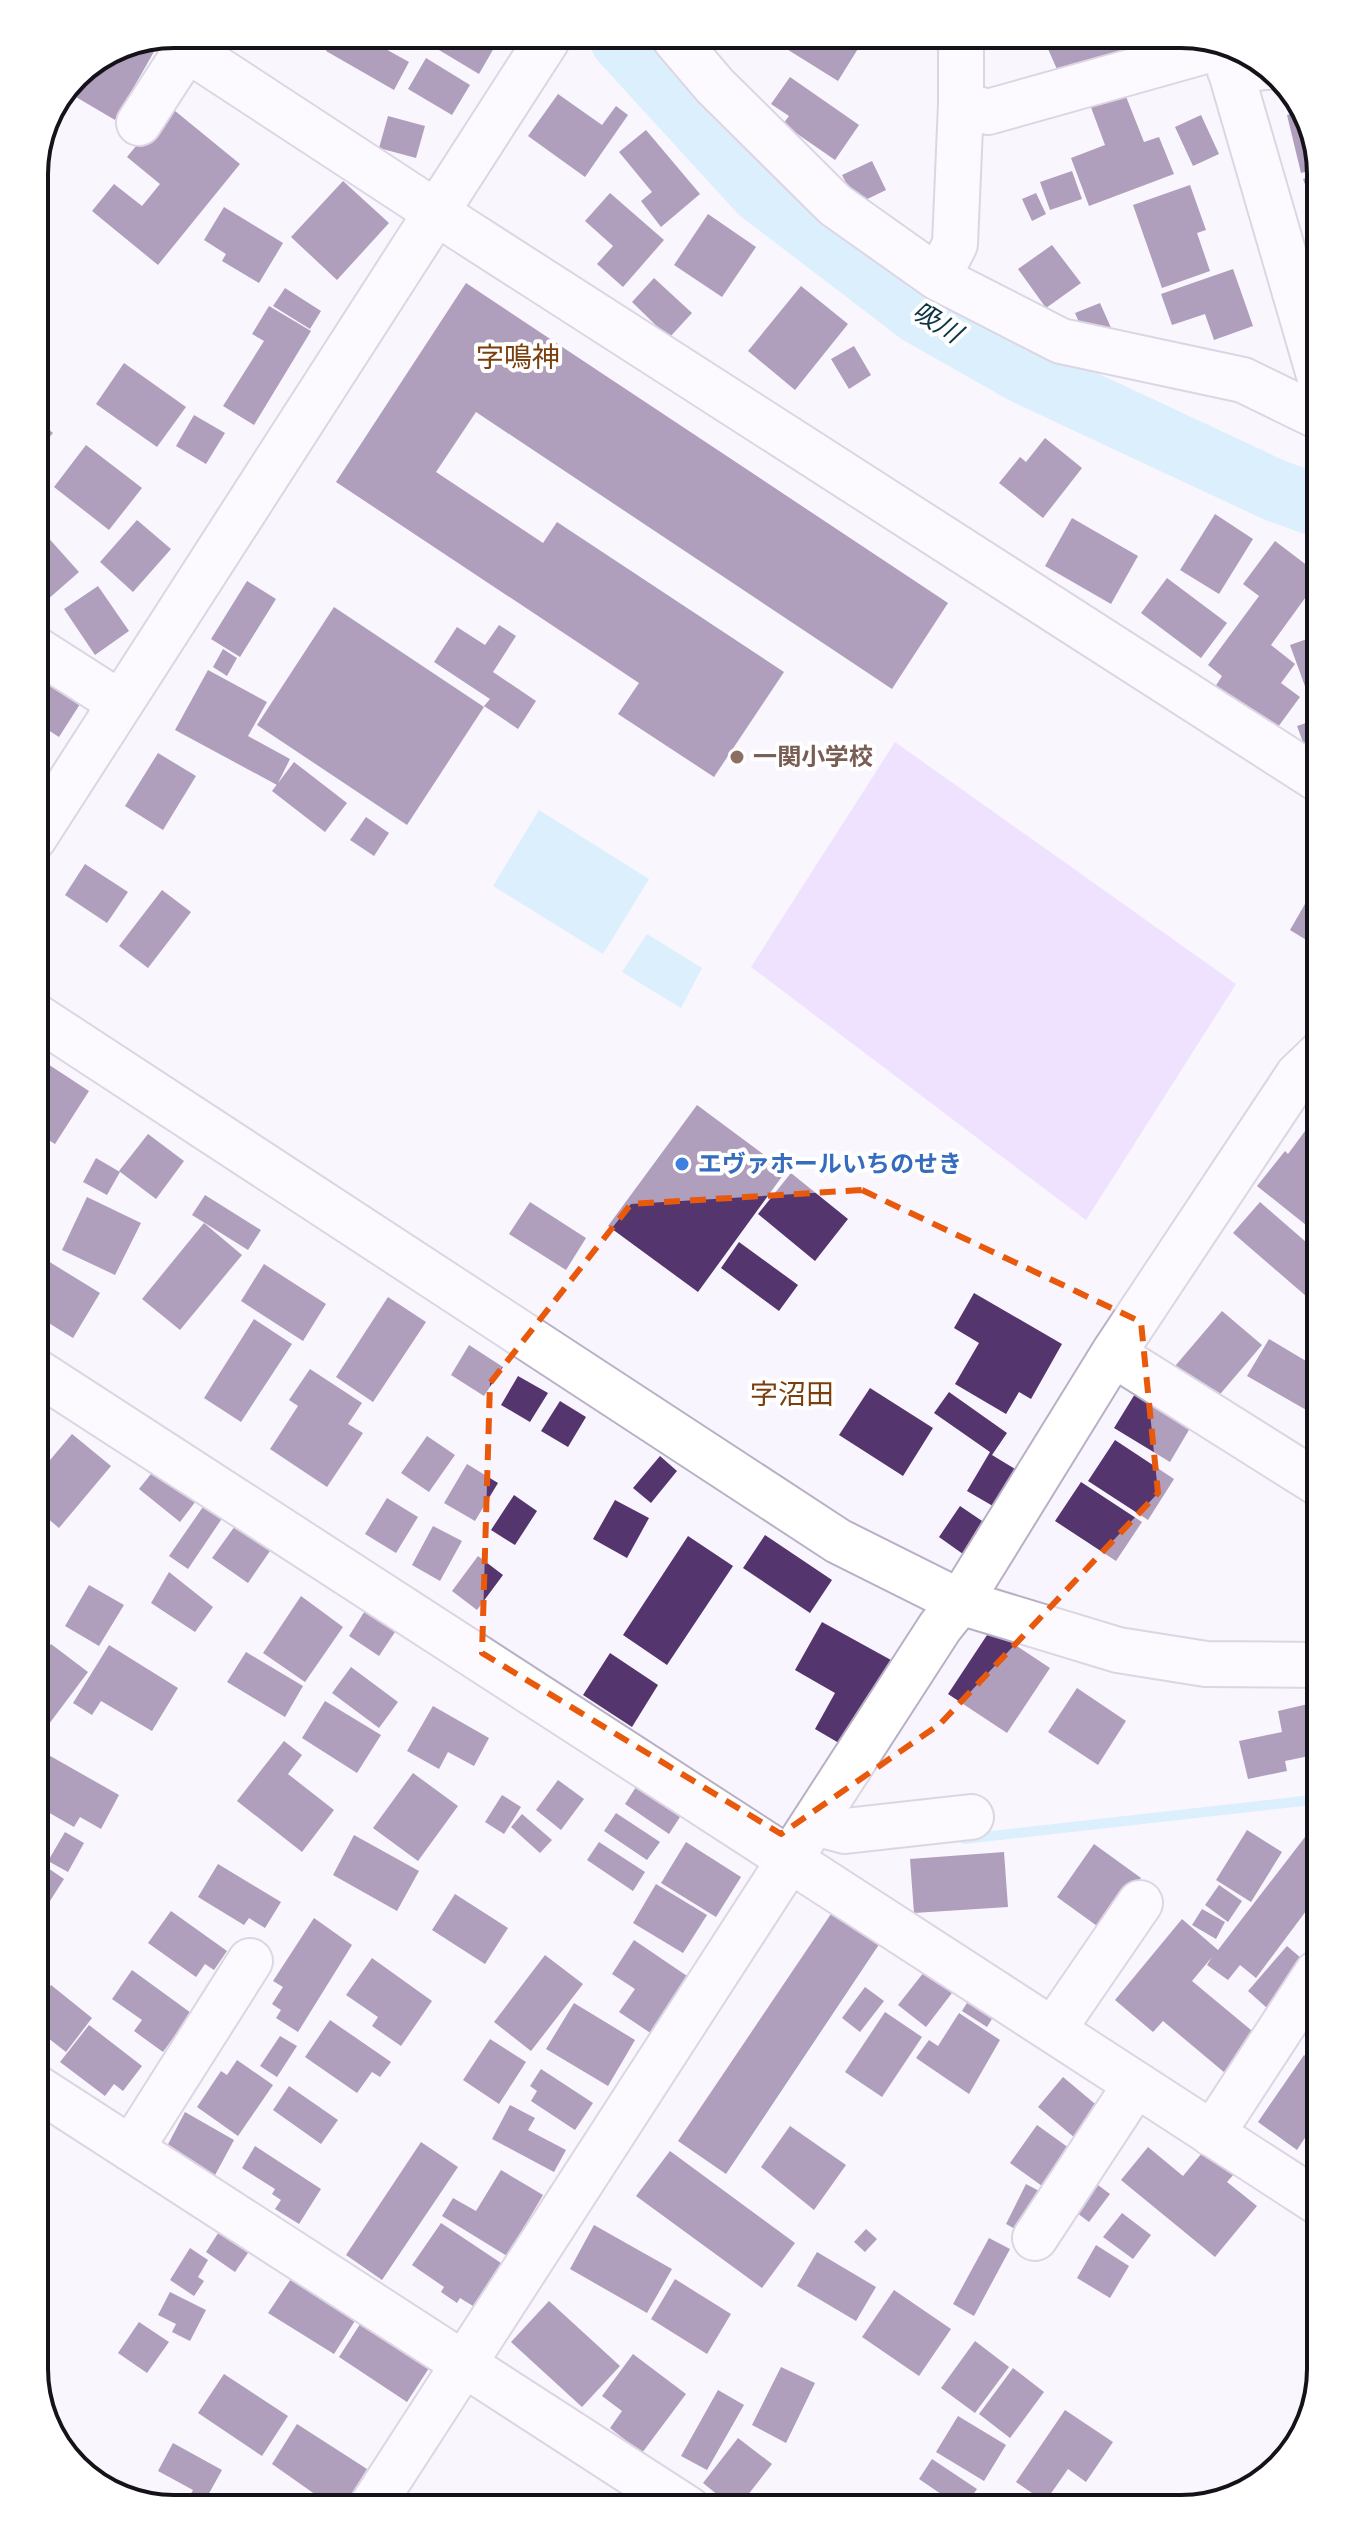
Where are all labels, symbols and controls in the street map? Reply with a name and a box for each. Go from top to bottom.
water label: 吸川 [907,295,970,350]
district label: 字鳴神 [476,341,560,374]
place label: 一関小学校 [753,743,873,771]
marker: 一関小学校 [728,748,746,766]
place label: エヴァホールいちのせき [698,1150,962,1178]
marker: エヴァホールいちのせき [673,1155,691,1173]
district label: 字沼田 [750,1378,834,1411]

